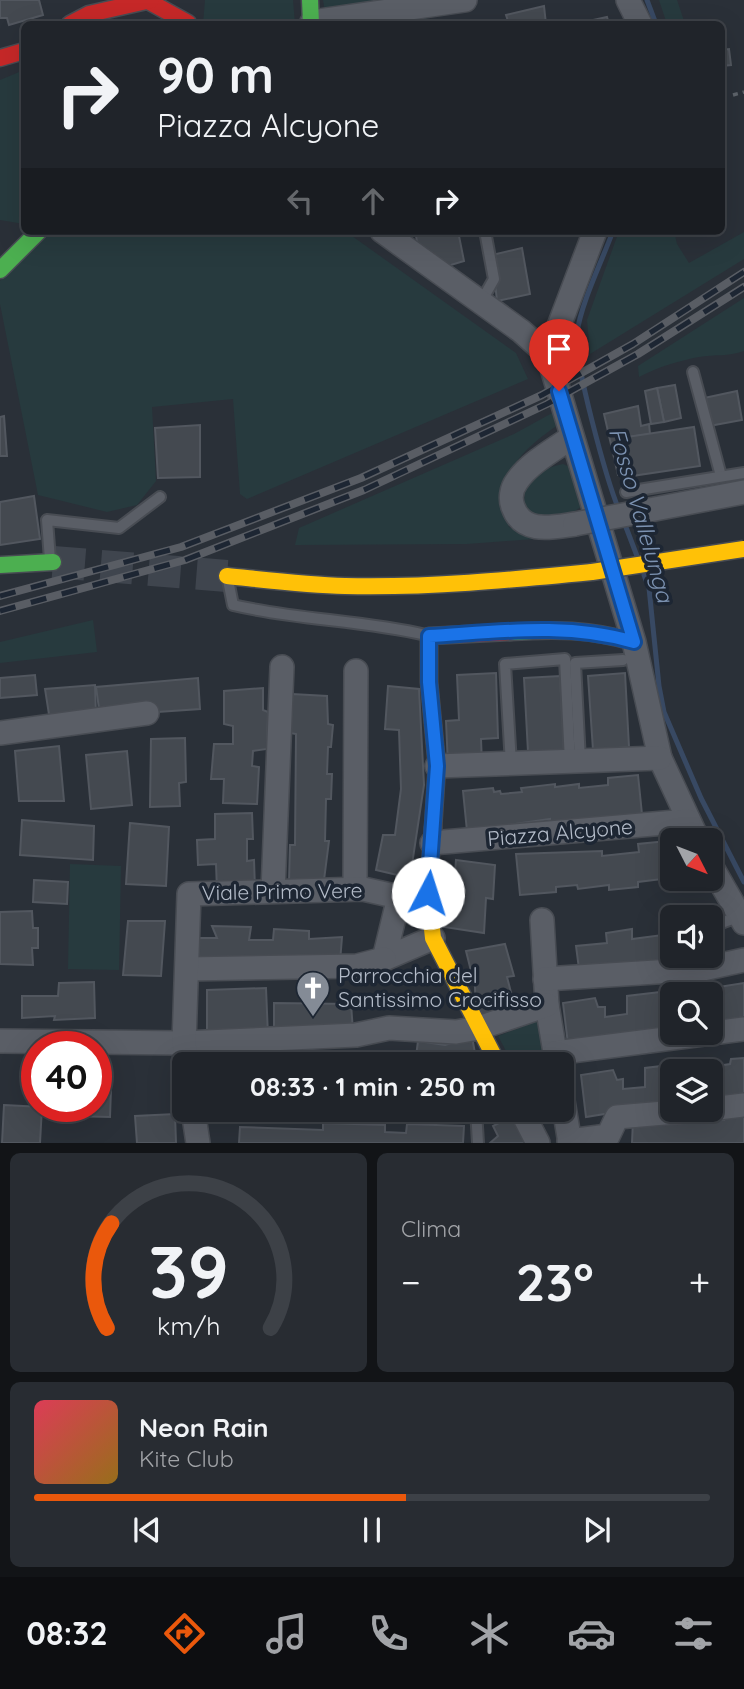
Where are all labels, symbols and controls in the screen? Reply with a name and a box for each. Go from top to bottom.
text: 90 m [157,44,274,105]
icon: right [42,49,133,140]
text: Piazza Alcyone [157,105,379,145]
icon: left [281,182,319,220]
icon: ahead [354,182,392,220]
icon: right [427,182,465,220]
pin [529,319,589,391]
icon: arrive [540,330,578,368]
water label: Fosso Vallelunga [603,424,681,607]
street label: Piazza Alcyone [486,813,634,851]
north arrow [660,828,723,891]
map controls [660,828,723,1122]
position arrow [391,856,465,930]
street label: Viale Primo Vere [201,877,363,905]
button: sound [660,905,723,968]
place label: Parrocchia del Santissimo Crocifisso [338,962,542,1012]
church icon: Parrocchia del Santissimo Crocifisso [294,969,332,1018]
button: search [660,982,723,1045]
speed limit sign: 40 [21,1031,112,1122]
button: layers [660,1059,723,1122]
text: 08:33 · 1 min · 250 m [250,1070,496,1103]
text: Clima [401,1214,461,1243]
text: 39 [148,1226,229,1317]
text: 23° [516,1249,594,1314]
text: − [401,1258,421,1306]
text: + [689,1258,710,1306]
text: km/h [157,1310,220,1341]
text: Neon Rain [139,1411,268,1444]
text: Kite Club [139,1444,234,1473]
icon: previous [128,1511,166,1549]
icon: pause [353,1511,391,1549]
icon: next [578,1511,616,1549]
icon: directions [160,1609,209,1658]
icon: music [262,1609,311,1658]
icon: phone [364,1609,413,1658]
icon: climate [465,1609,514,1658]
icon: car [567,1609,616,1658]
icon: filters [669,1609,718,1658]
text: 08:32 [26,1613,108,1653]

